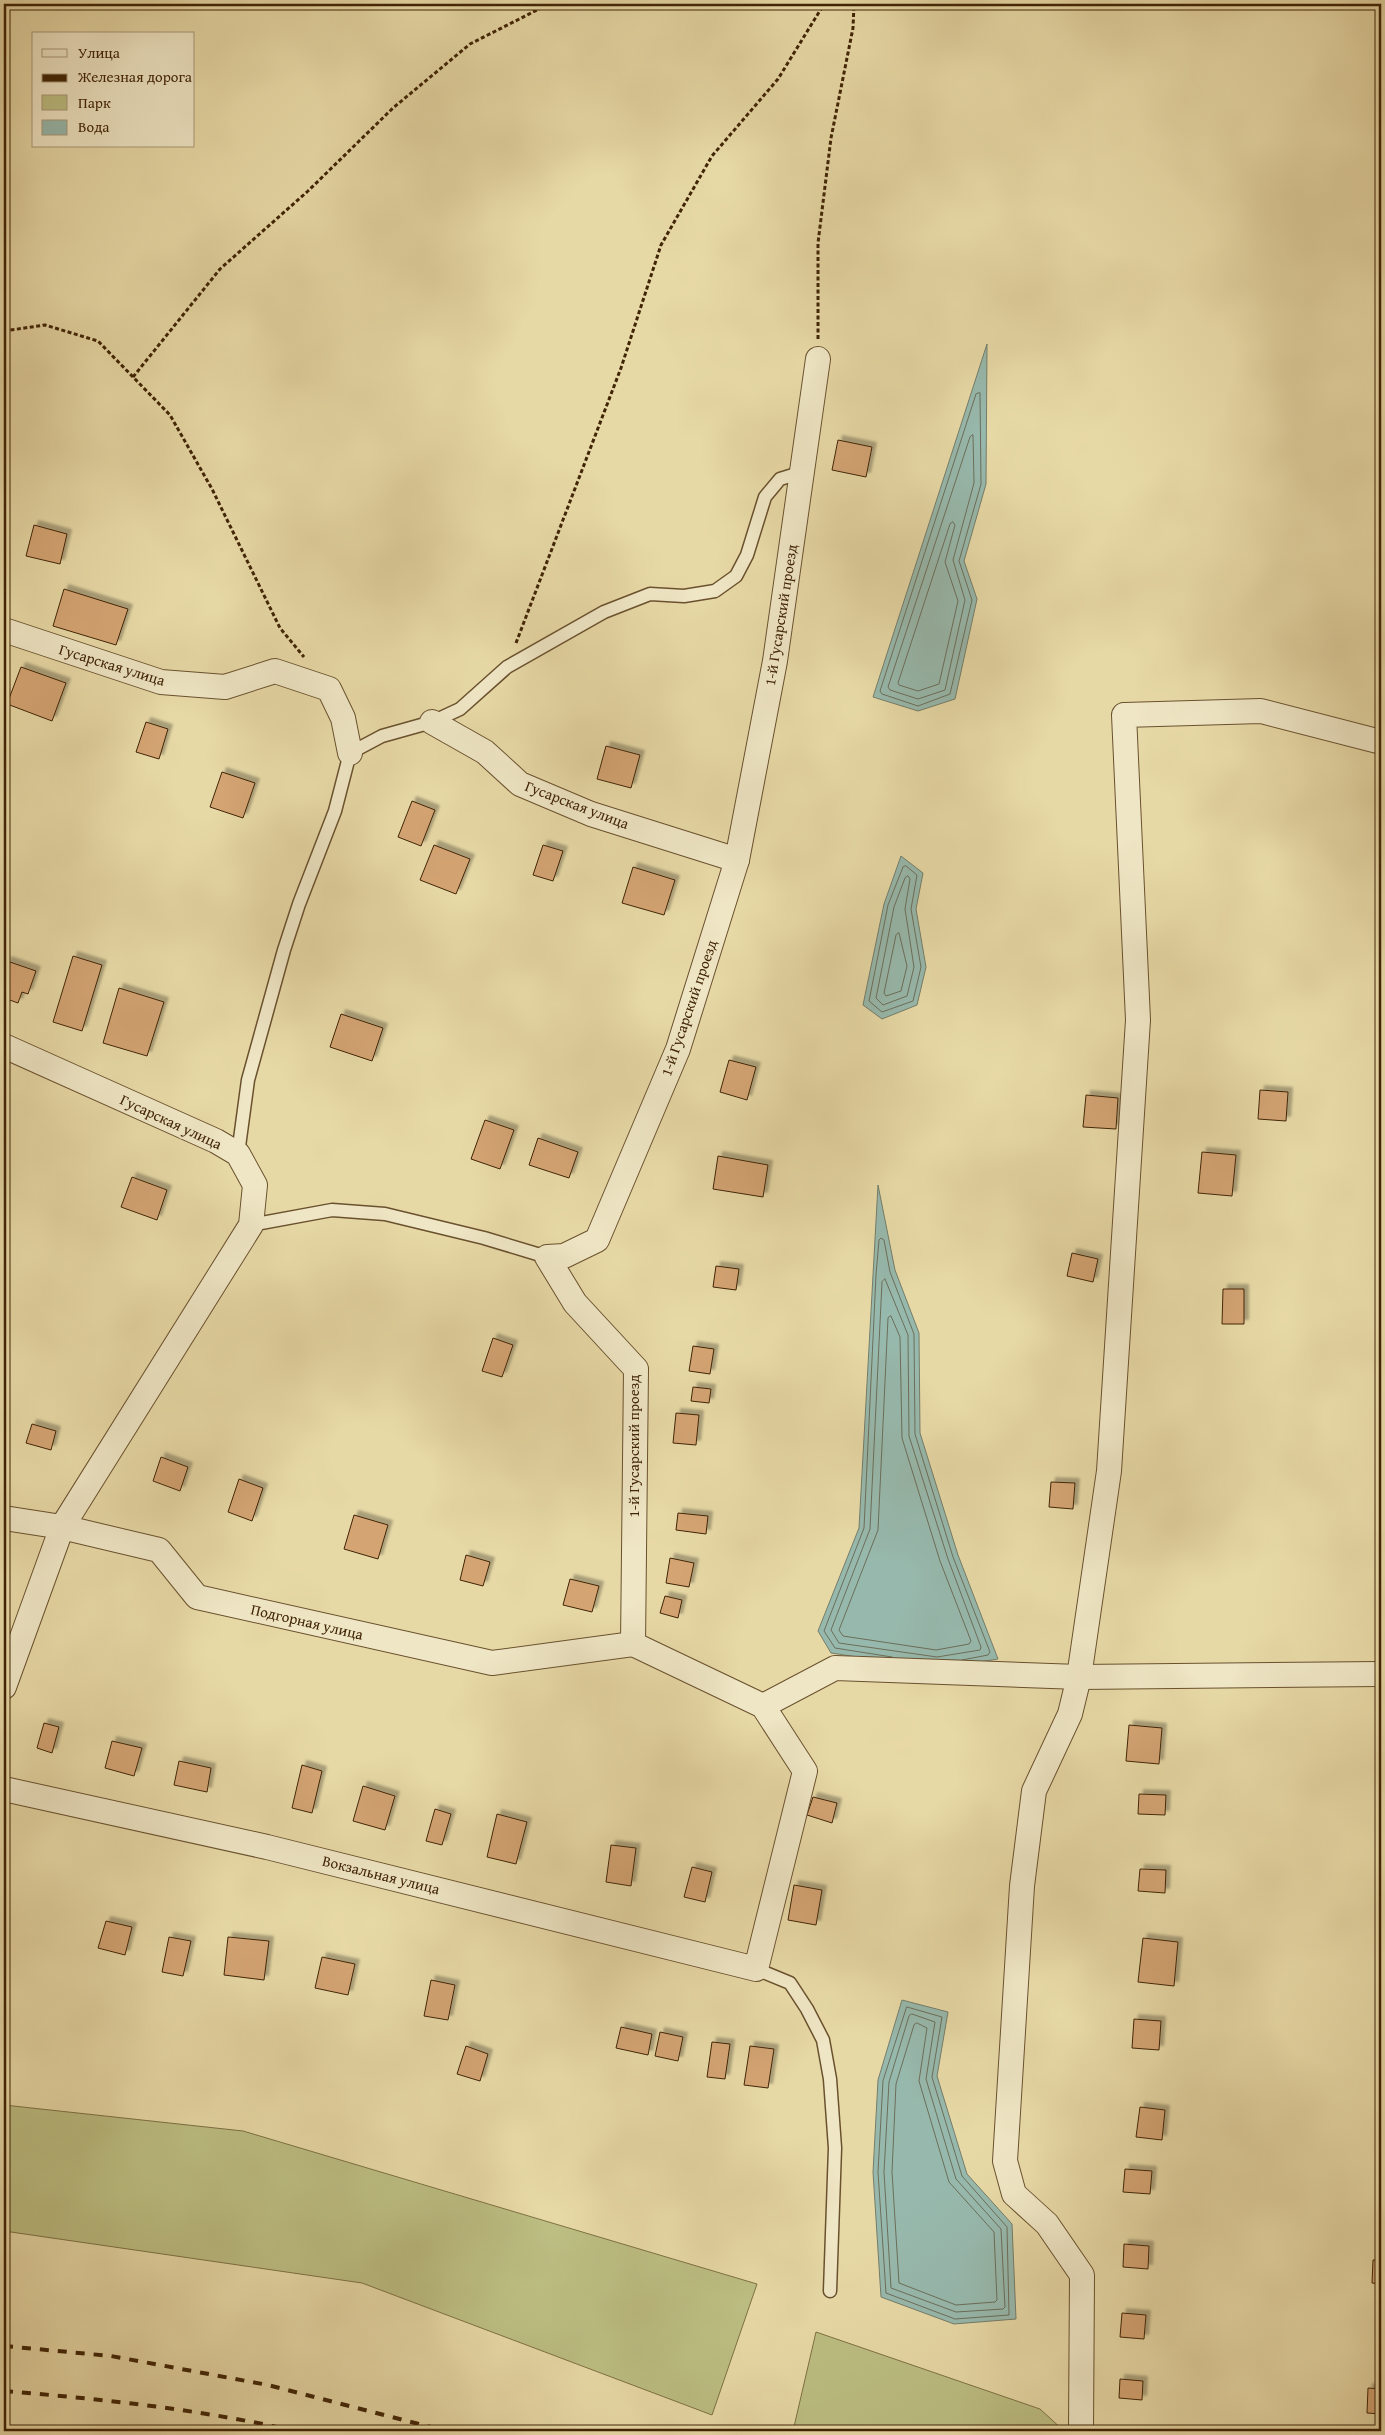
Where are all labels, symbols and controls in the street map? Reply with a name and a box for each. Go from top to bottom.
legend [32,32,195,148]
text: Улица [78,42,121,63]
text: Железная дорога [77,66,193,87]
text: Парк [78,92,111,113]
text: Вода [78,116,110,137]
street label: 1-й Гусарский проезд [759,543,802,687]
street label: Гусарская улица [57,638,169,691]
street label: Гусарская улица [522,775,633,834]
street label: 1-й Гусарский проезд [655,937,722,1079]
street label: Гусарская улица [117,1089,226,1155]
street label: 1-й Гусарский проезд [623,1375,644,1517]
street label: Подгорная улица [249,1598,366,1645]
street label: Вокзальная улица [320,1850,443,1899]

